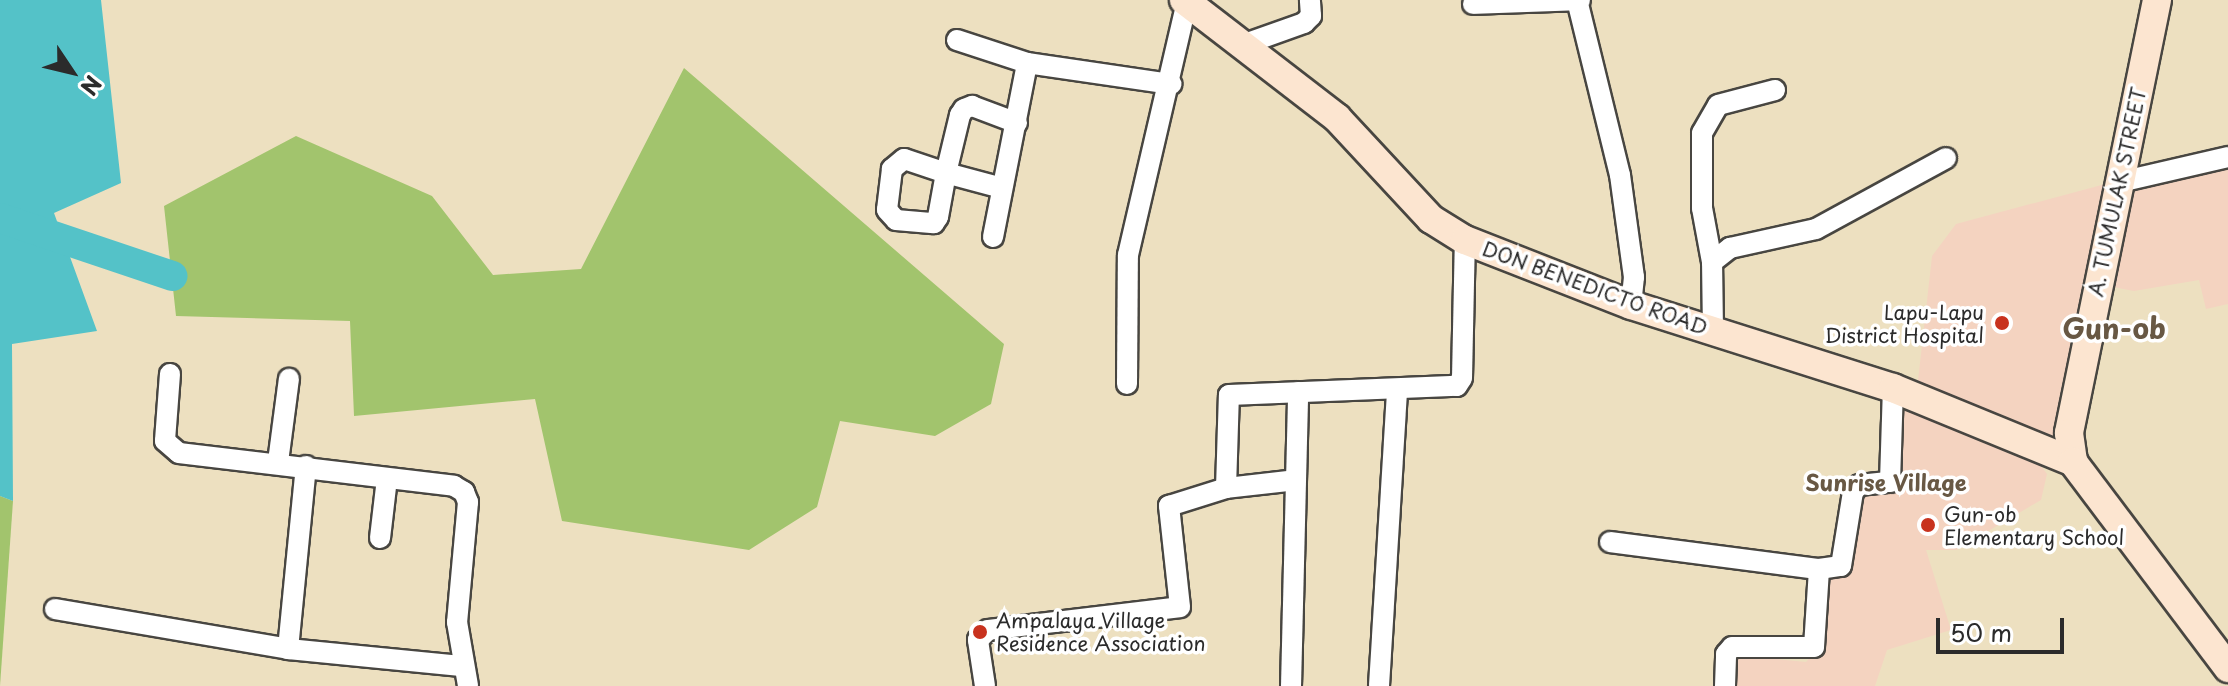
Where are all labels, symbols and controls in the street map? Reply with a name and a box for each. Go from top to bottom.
north arrow [32,32,112,112]
text: N [74,69,111,103]
street label: A. TUMULAK STREET [2083,84,2151,300]
street label: DON BENEDICTO ROAD [1478,235,1712,341]
place label: Lapu-Lapu District Hospital [1826,300,1984,347]
district label: Gun-ob [2062,311,2166,345]
marker: Lapu-Lapu District Hospital [1991,312,2013,334]
district label: Sunrise Village [1805,469,1967,495]
place label: Gun-ob Elementary School [1944,502,2124,549]
marker: Gun-ob Elementary School [1919,516,1937,534]
scale bar [1940,602,2068,652]
place label: Ampalaya Village Residence Association [996,608,1206,655]
text: 50 m [1950,614,2012,650]
marker: Ampalaya Village Residence Association [971,623,989,641]

